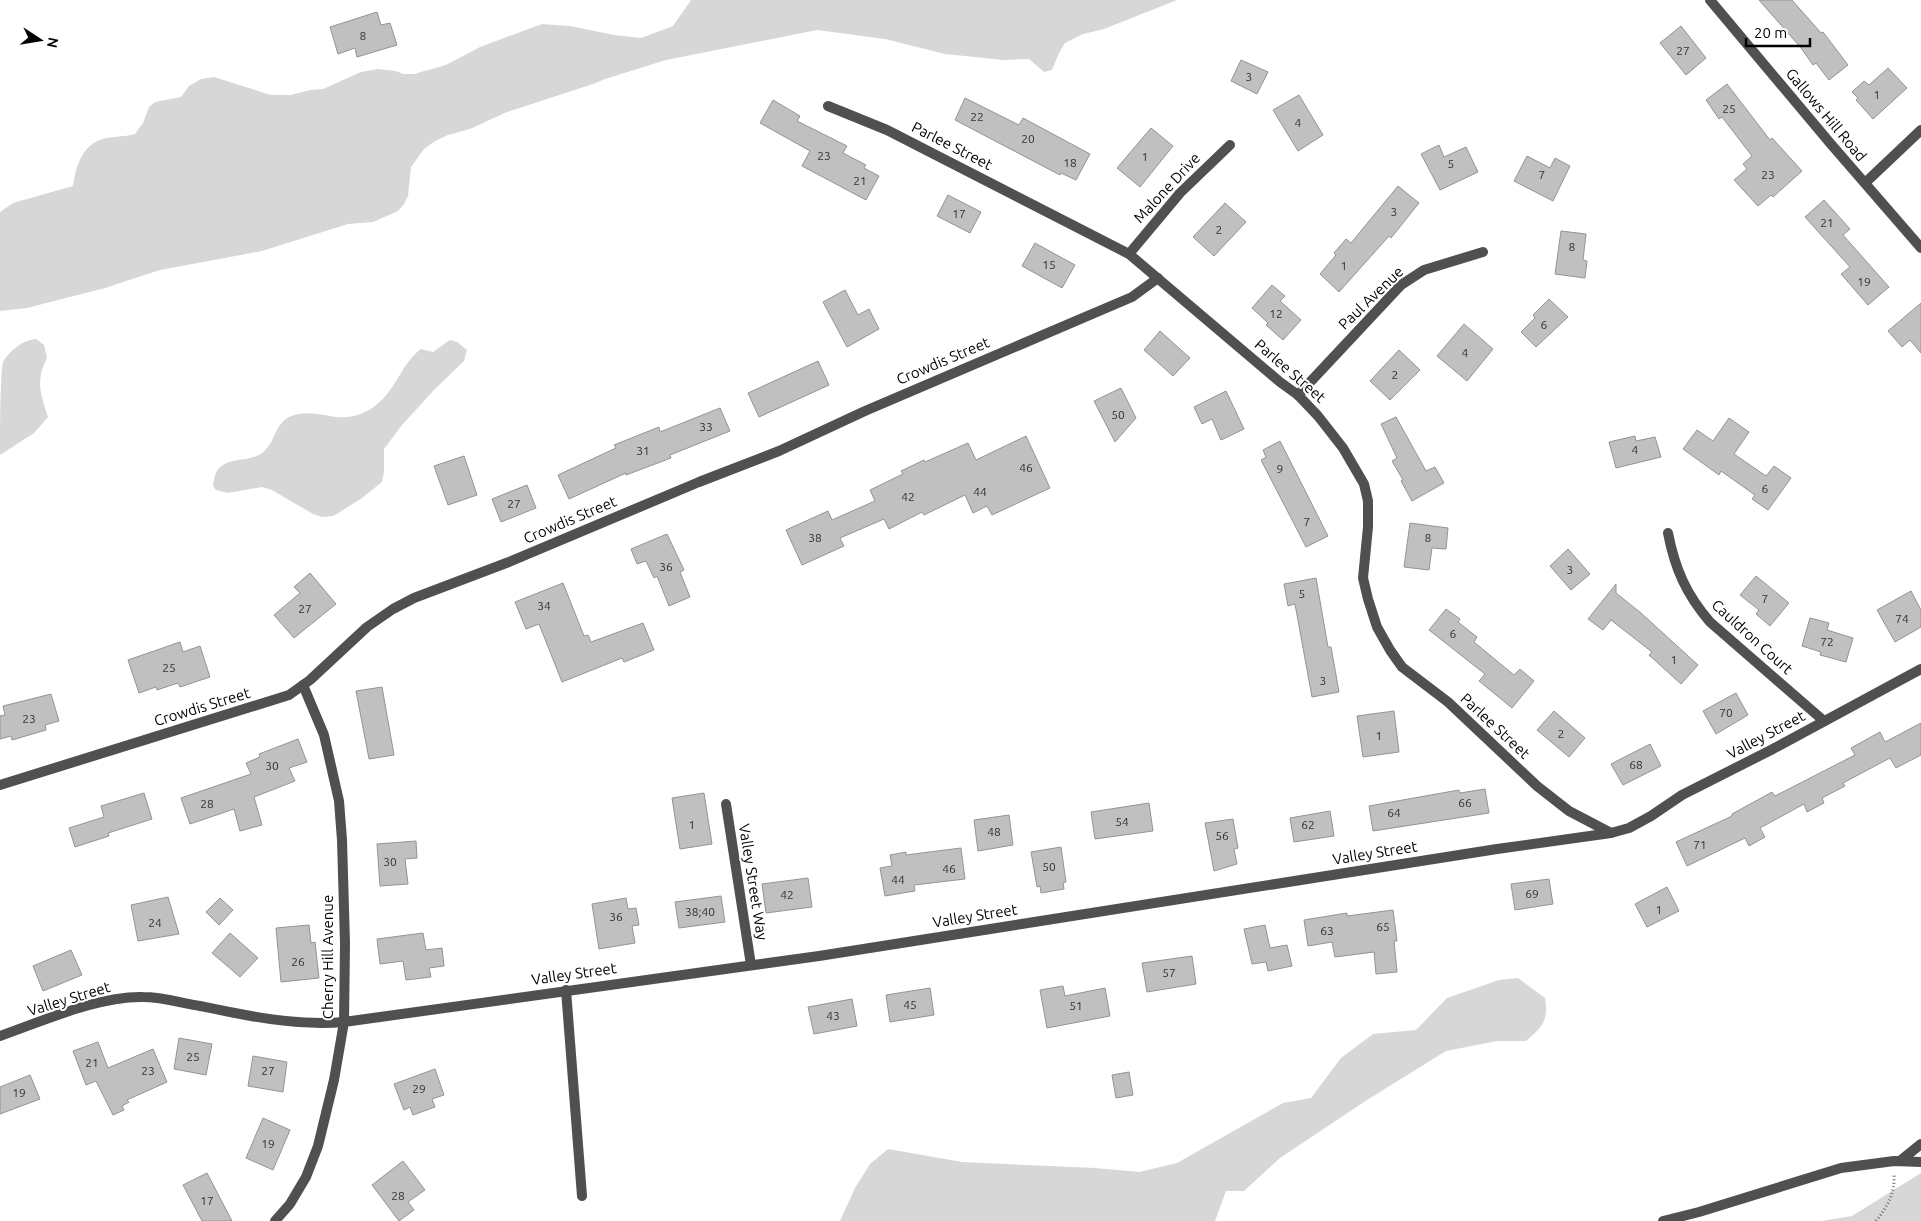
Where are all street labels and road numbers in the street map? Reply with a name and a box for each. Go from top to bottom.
street label: Gallows Hill Road [1783,65,1870,165]
street label: Parlee Street [909,118,995,173]
street label: Malone Drive [1130,149,1203,226]
street label: Paul Avenue [1335,263,1406,333]
street label: Crowdis Street [894,333,992,388]
street label: Parlee Street [1252,335,1329,406]
street label: Crowdis Street [521,492,619,547]
street label: Cauldron Court [1708,596,1796,677]
street label: Crowdis Street [152,684,252,729]
street label: Parlee Street [1457,689,1533,762]
street label: Valley Street [1724,707,1808,762]
street label: Valley Street Way [736,823,771,941]
street label: Valley Street [1331,837,1419,868]
street label: Cherry Hill Avenue [319,895,336,1019]
street label: Valley Street [931,900,1019,931]
street label: Valley Street [530,959,618,988]
street label: Valley Street [25,978,112,1019]

